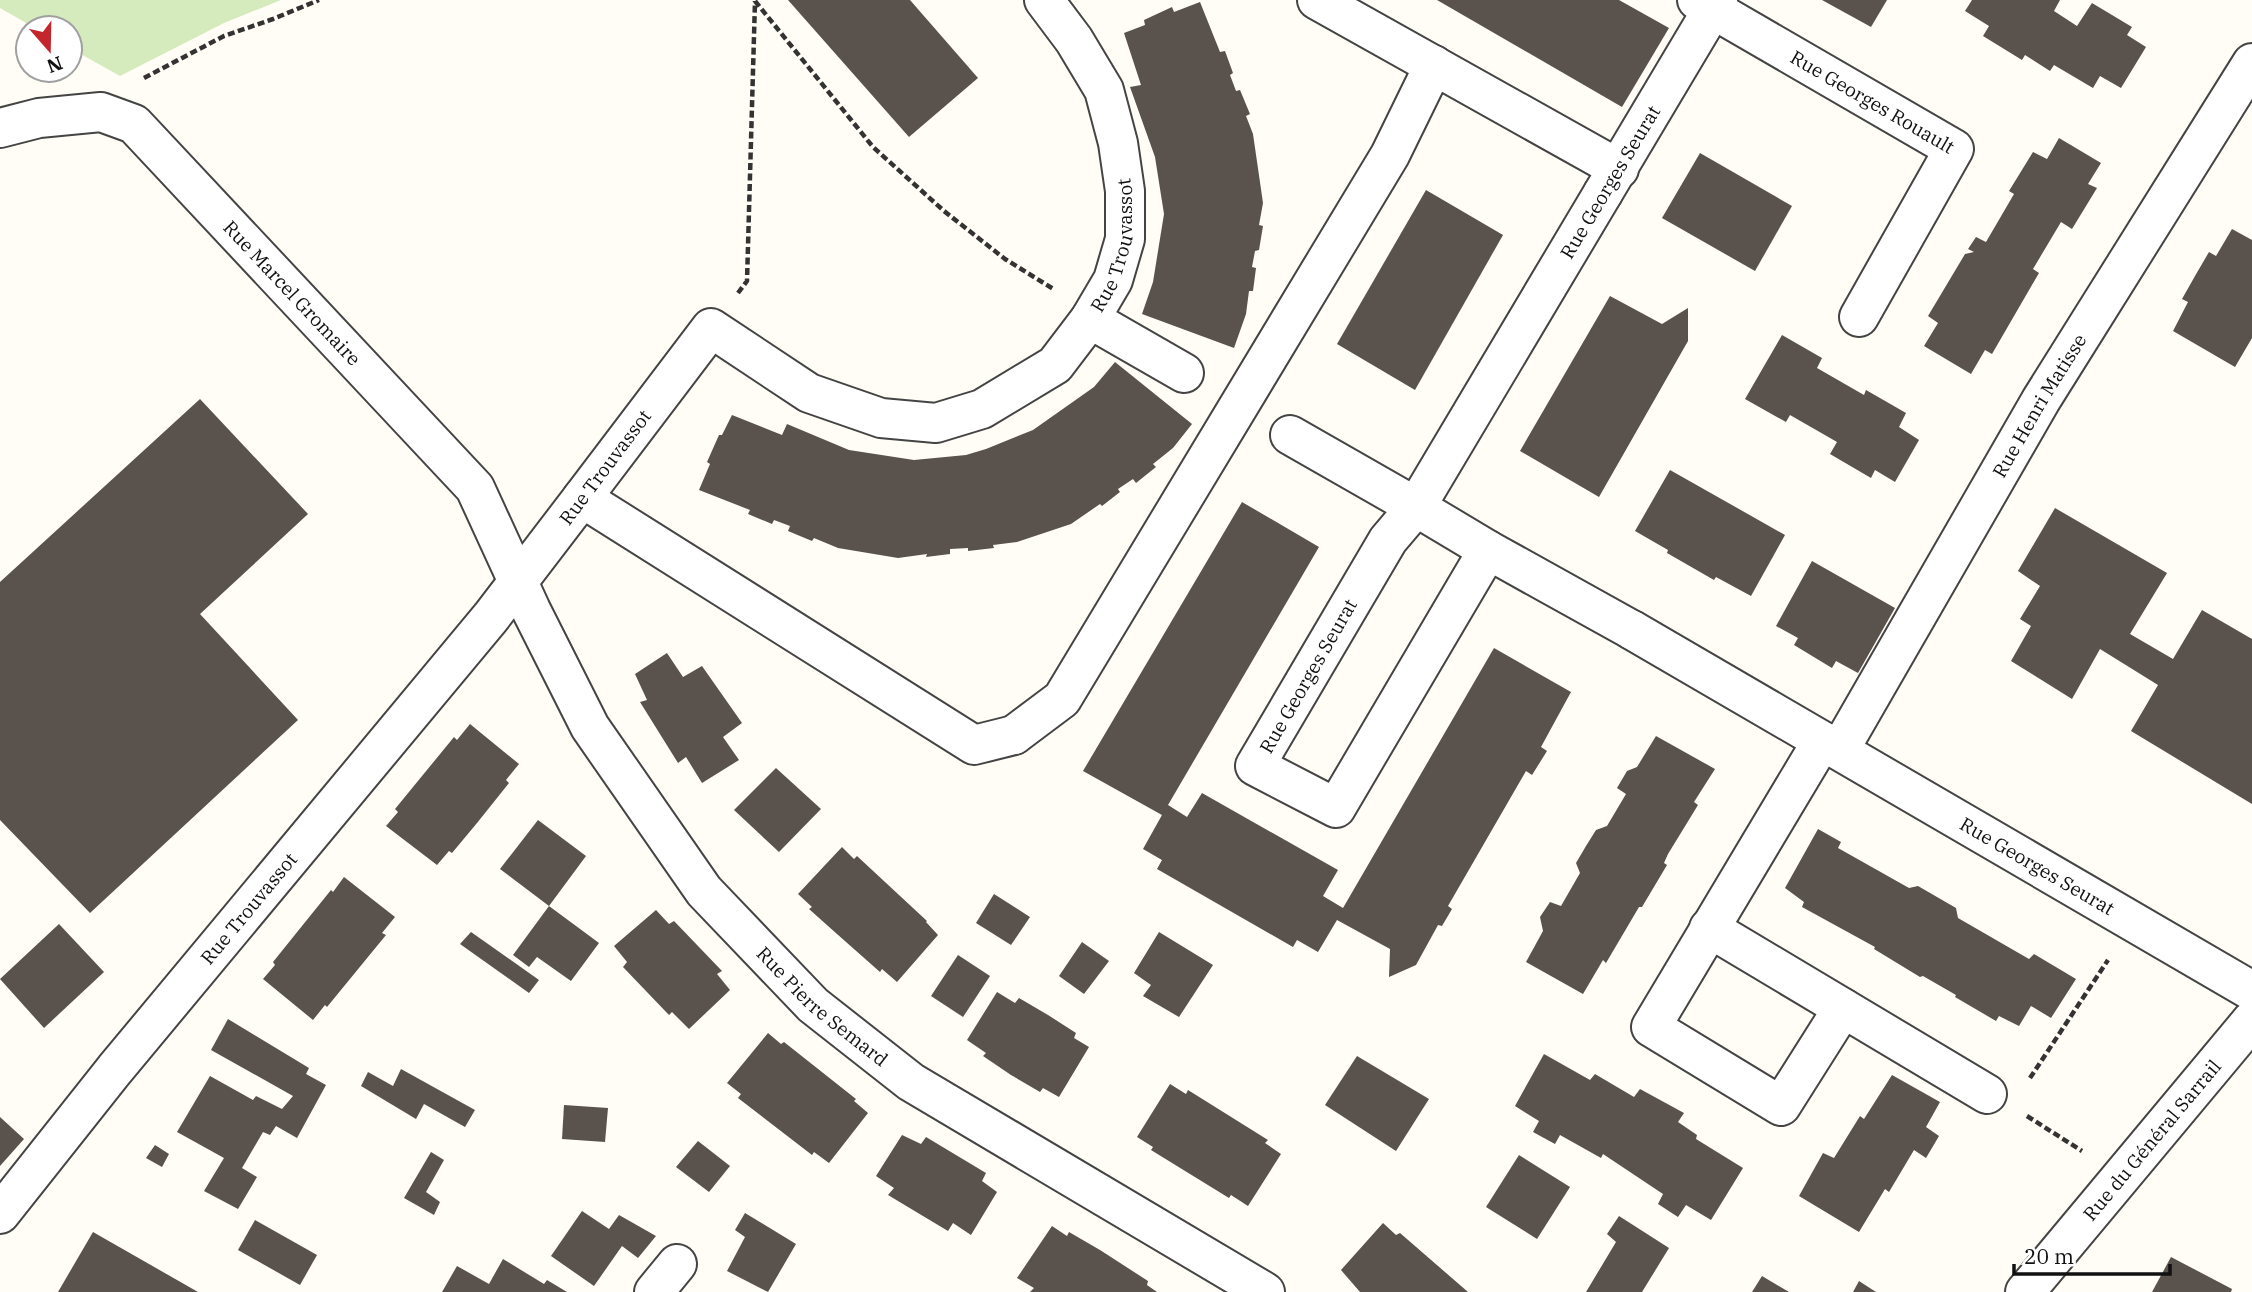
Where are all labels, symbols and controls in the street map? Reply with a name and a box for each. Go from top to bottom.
north arrow [14,14,84,84]
street label: Rue Georges Rouault [1786,45,1959,159]
text: N [44,51,66,79]
street label: Rue Georges Seurat [1555,101,1665,263]
street label: Rue Trouvassot [1085,177,1138,316]
street label: Rue Marcel Gromaire [218,215,366,370]
street label: Rue Henri Matisse [1987,329,2091,482]
street label: Rue Trouvassot [554,404,656,529]
street label: Rue Georges Seurat [1254,594,1362,758]
street label: Rue Georges Seurat [1956,812,2119,920]
street label: Rue Trouvassot [195,847,302,969]
street label: Rue Pierre Semard [752,941,893,1071]
street label: Rue du Général Sarrail [2078,1054,2226,1225]
scale bar [2014,1232,2170,1276]
text: 20 m [2024,1242,2074,1270]

